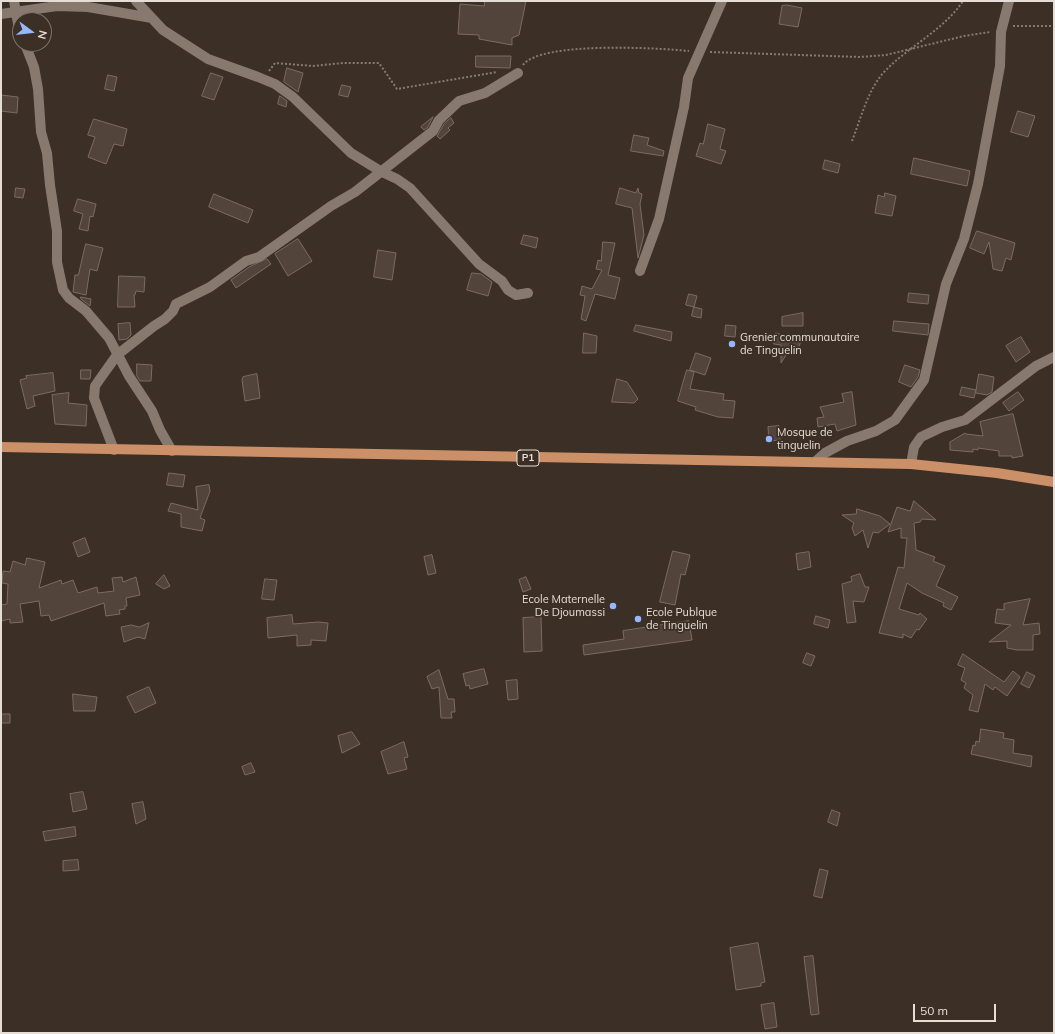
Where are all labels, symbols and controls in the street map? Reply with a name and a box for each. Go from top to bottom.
north arrow [12,12,52,52]
text: N [35,29,50,41]
place label: Grenier communautaire de Tinguelin [740,331,860,357]
marker: Grenier communautaire de Tinguelin [727,339,737,349]
place label: Mosque de tinguelin [777,426,833,452]
marker: Mosque de tinguelin [764,434,774,444]
road number: P1 [517,450,539,466]
place label: Ecole Maternelle De Djoumassi [522,593,605,619]
marker: Ecole Maternelle De Djoumassi [608,601,618,611]
place label: Ecole Publque de Tinguelin [646,606,717,632]
marker: Ecole Publque de Tinguelin [633,614,643,624]
scale bar [915,996,998,1022]
text: 50 m [920,1003,948,1018]

